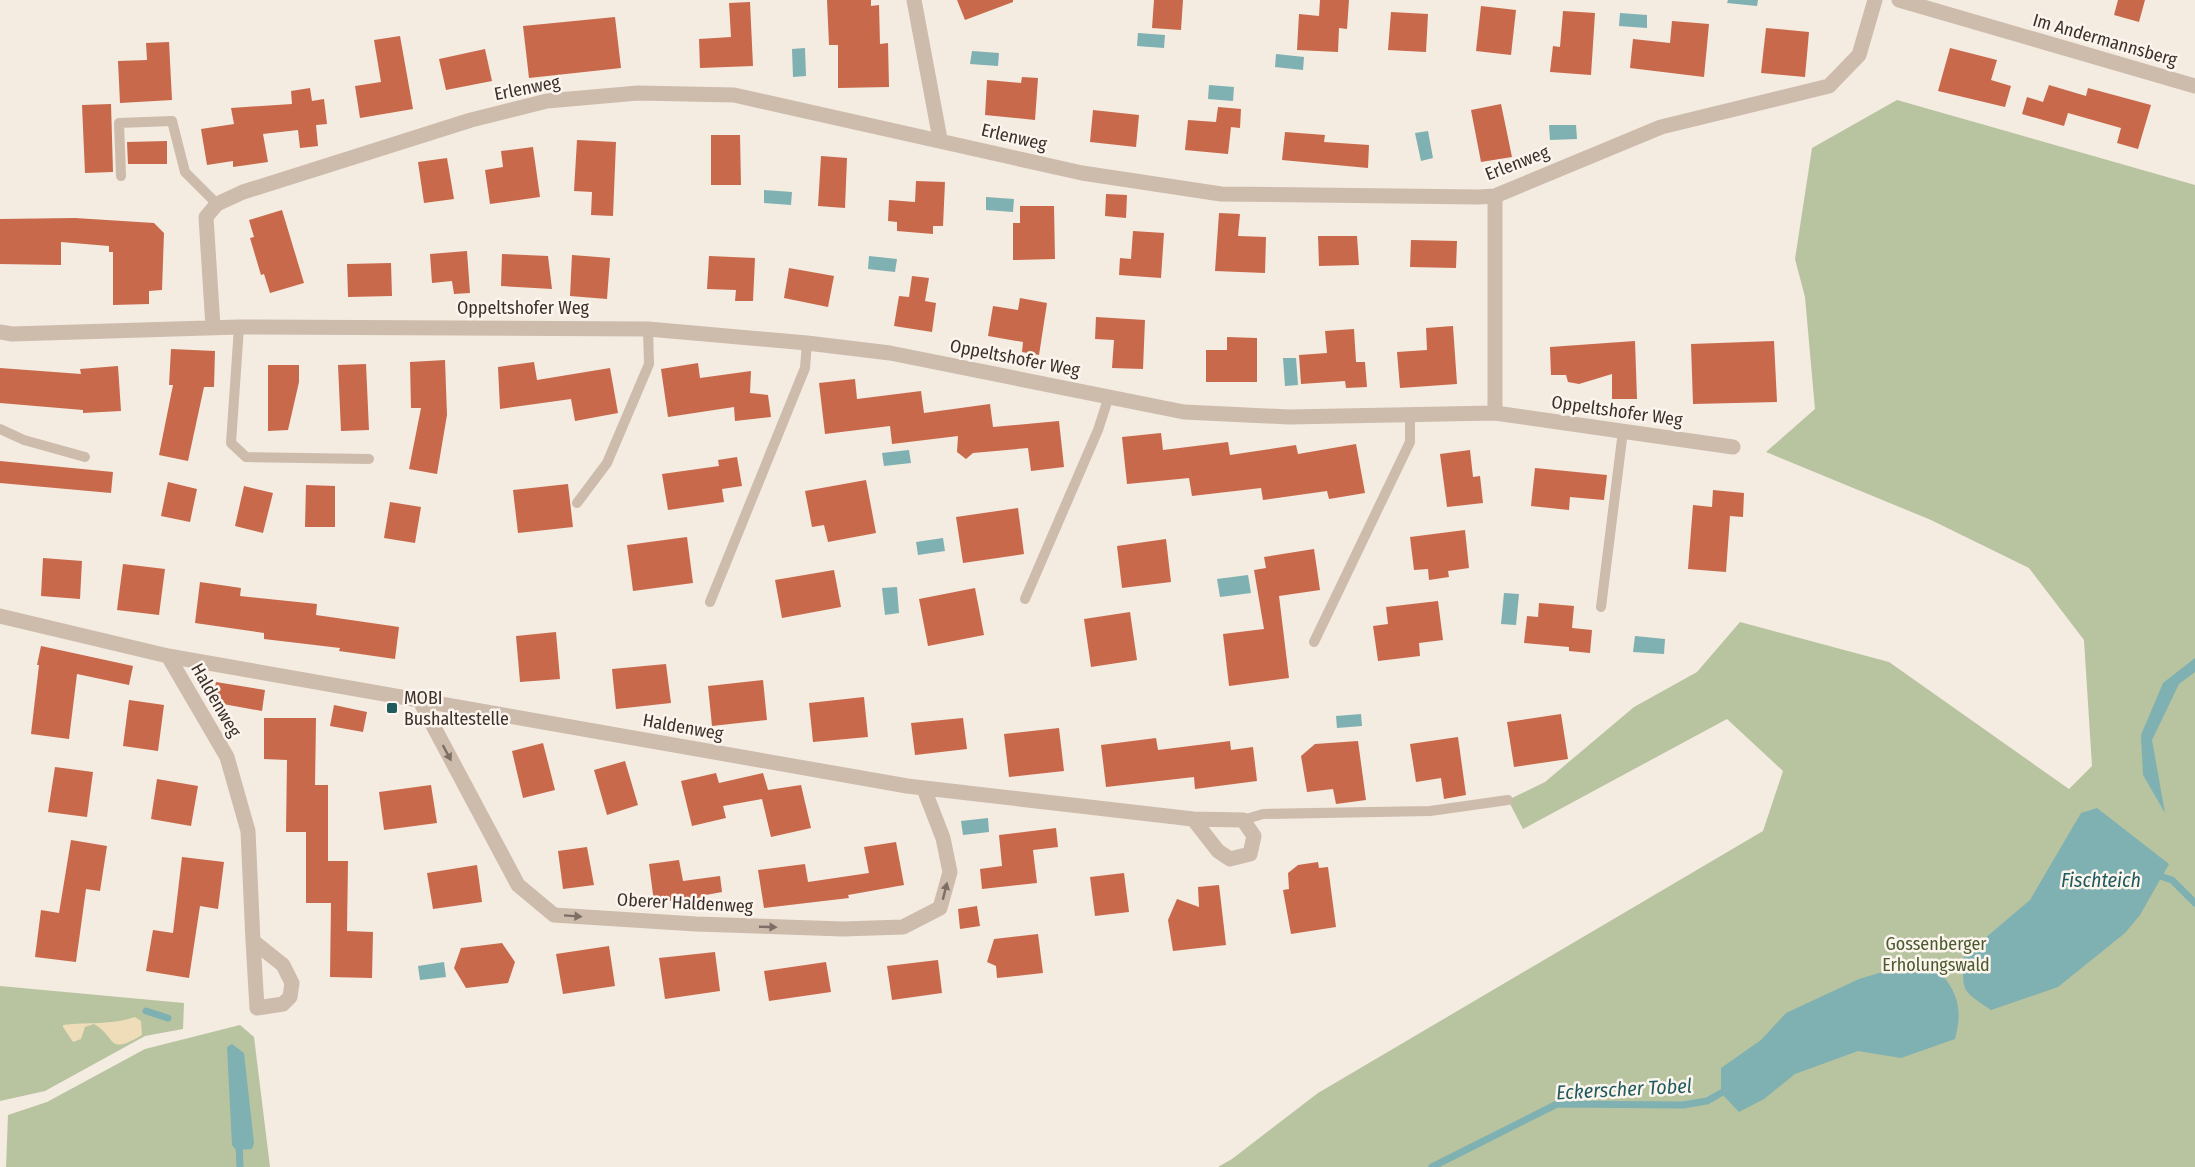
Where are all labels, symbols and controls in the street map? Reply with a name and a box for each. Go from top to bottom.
street label: Im Andermannsberg [2030,9,2180,71]
street label: Erlenweg [492,71,562,105]
street label: Erlenweg [979,119,1050,155]
street label: Erlenweg [1482,141,1553,185]
street label: Oppeltshofer Weg [457,297,590,319]
street label: Oppeltshofer Weg [948,335,1082,381]
street label: Oppeltshofer Weg [1550,391,1684,431]
street label: Haldenweg [186,659,246,741]
place label: MOBI Bushaltestelle [404,687,509,730]
marker: MOBI Bushaltestelle [385,701,399,715]
street label: Haldenweg [641,709,726,745]
one-way arrow [442,745,452,762]
water label: Fischteich [2061,868,2141,892]
one-way arrow [940,881,950,900]
street label: Oberer Haldenweg [616,888,754,918]
one-way arrow [564,911,583,921]
one-way arrow [759,922,778,931]
park label: Gossenberger Erholungswald [1882,933,1990,976]
water label: Eckerscher Tobel [1555,1073,1693,1105]

